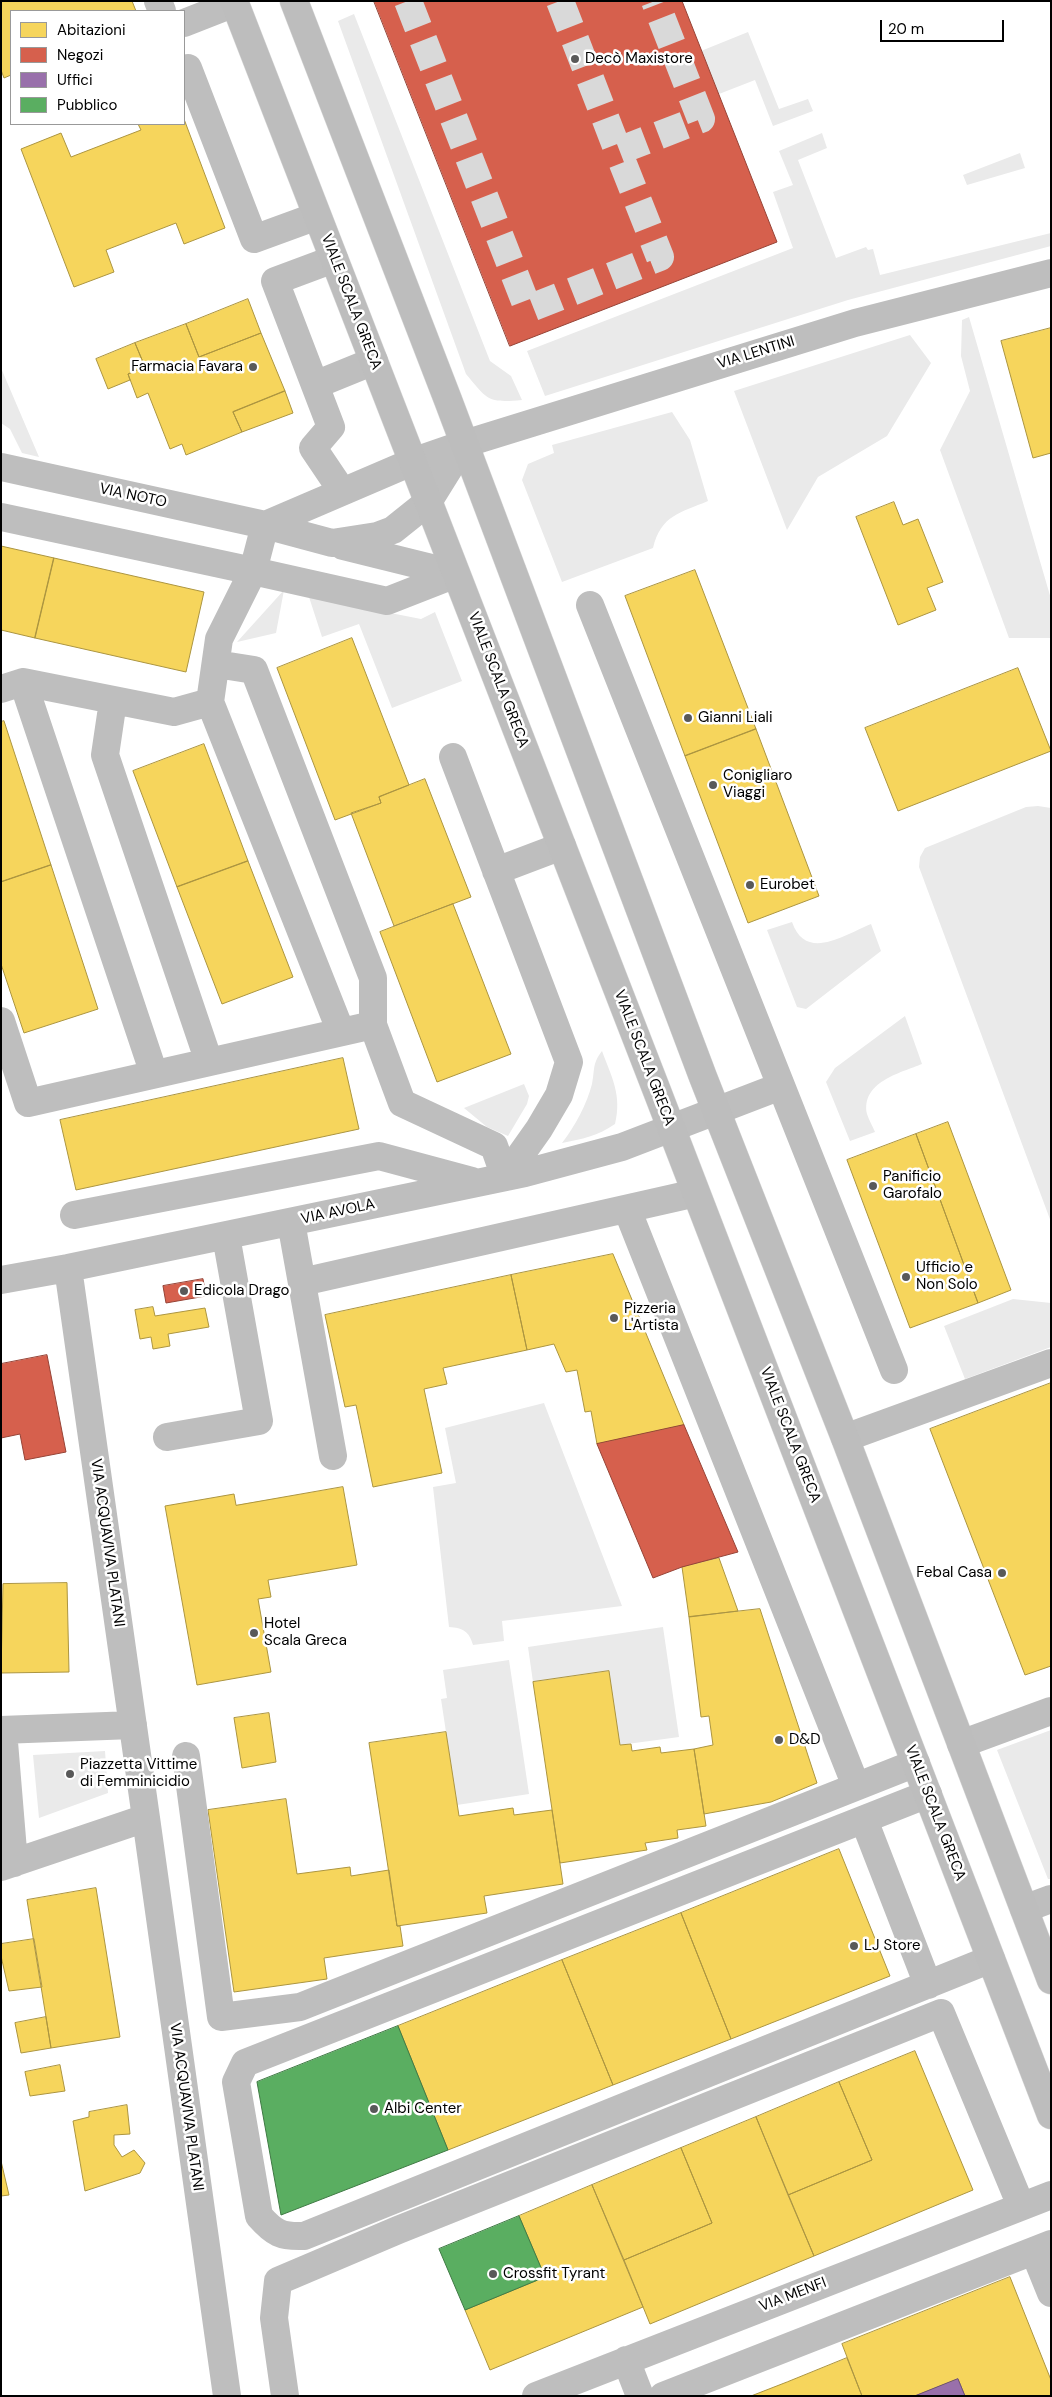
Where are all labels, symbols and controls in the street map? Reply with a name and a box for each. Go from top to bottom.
legend [10,10,185,125]
scale bar [882,10,1006,42]
text: 20 m [888,19,924,39]
text: Abitazioni [57,20,126,40]
text: Negozi [57,45,103,65]
place label: Decò Maxistore [585,50,693,68]
marker: Decò Maxistore [569,53,581,65]
text: Uffici [57,70,93,90]
text: Pubblico [57,95,118,115]
street label: VIALE SCALA GRECA [317,232,385,372]
street label: VIA LENTINI [715,333,797,373]
place label: Farmacia Favara [131,358,243,376]
marker: Farmacia Favara [247,361,259,373]
street label: VIA NOTO [98,480,168,512]
street label: VIALE SCALA GRECA [464,610,532,750]
place label: Gianni Liali [698,709,773,727]
marker: Gianni Liali [682,712,694,724]
place label: Conigliaro Viaggi [723,767,792,802]
marker: Conigliaro Viaggi [707,779,719,791]
place label: Eurobet [760,876,815,894]
marker: Eurobet [744,879,756,891]
street label: VIALE SCALA GRECA [610,988,678,1128]
place label: Panificio Garofalo [883,1168,942,1203]
marker: Panificio Garofalo [867,1180,879,1192]
street label: VIA AVOLA [299,1195,377,1229]
place label: Ufficio e Non Solo [916,1259,978,1294]
marker: Ufficio e Non Solo [900,1271,912,1283]
place label: Edicola Drago [194,1282,289,1300]
marker: Edicola Drago [178,1285,190,1297]
place label: Pizzeria L'Artista [624,1300,679,1335]
marker: Pizzeria L'Artista [608,1312,620,1324]
street label: VIALE SCALA GRECA [756,1365,824,1505]
street label: VIA ACQUAVIVA PLATANI [86,1458,128,1628]
place label: Febal Casa [916,1564,992,1582]
marker: Febal Casa [996,1567,1008,1579]
place label: Hotel Scala Greca [264,1615,347,1650]
marker: Hotel Scala Greca [248,1627,260,1639]
place label: D&D [789,1731,821,1749]
marker: D&D [773,1734,785,1746]
street label: VIALE SCALA GRECA [901,1743,969,1883]
place label: Piazzetta Vittime di Femminicidio [80,1756,197,1791]
marker: Piazzetta Vittime di Femminicidio [64,1768,76,1780]
place label: LJ Store [864,1937,920,1955]
marker: LJ Store [848,1940,860,1952]
street label: VIA ACQUAVIVA PLATANI [165,2022,207,2192]
place label: Albi Center [384,2100,462,2118]
marker: Albi Center [368,2103,380,2115]
place label: Crossfit Tyrant [503,2265,605,2283]
marker: Crossfit Tyrant [487,2268,499,2280]
street label: VIA MENFI [757,2274,829,2316]

